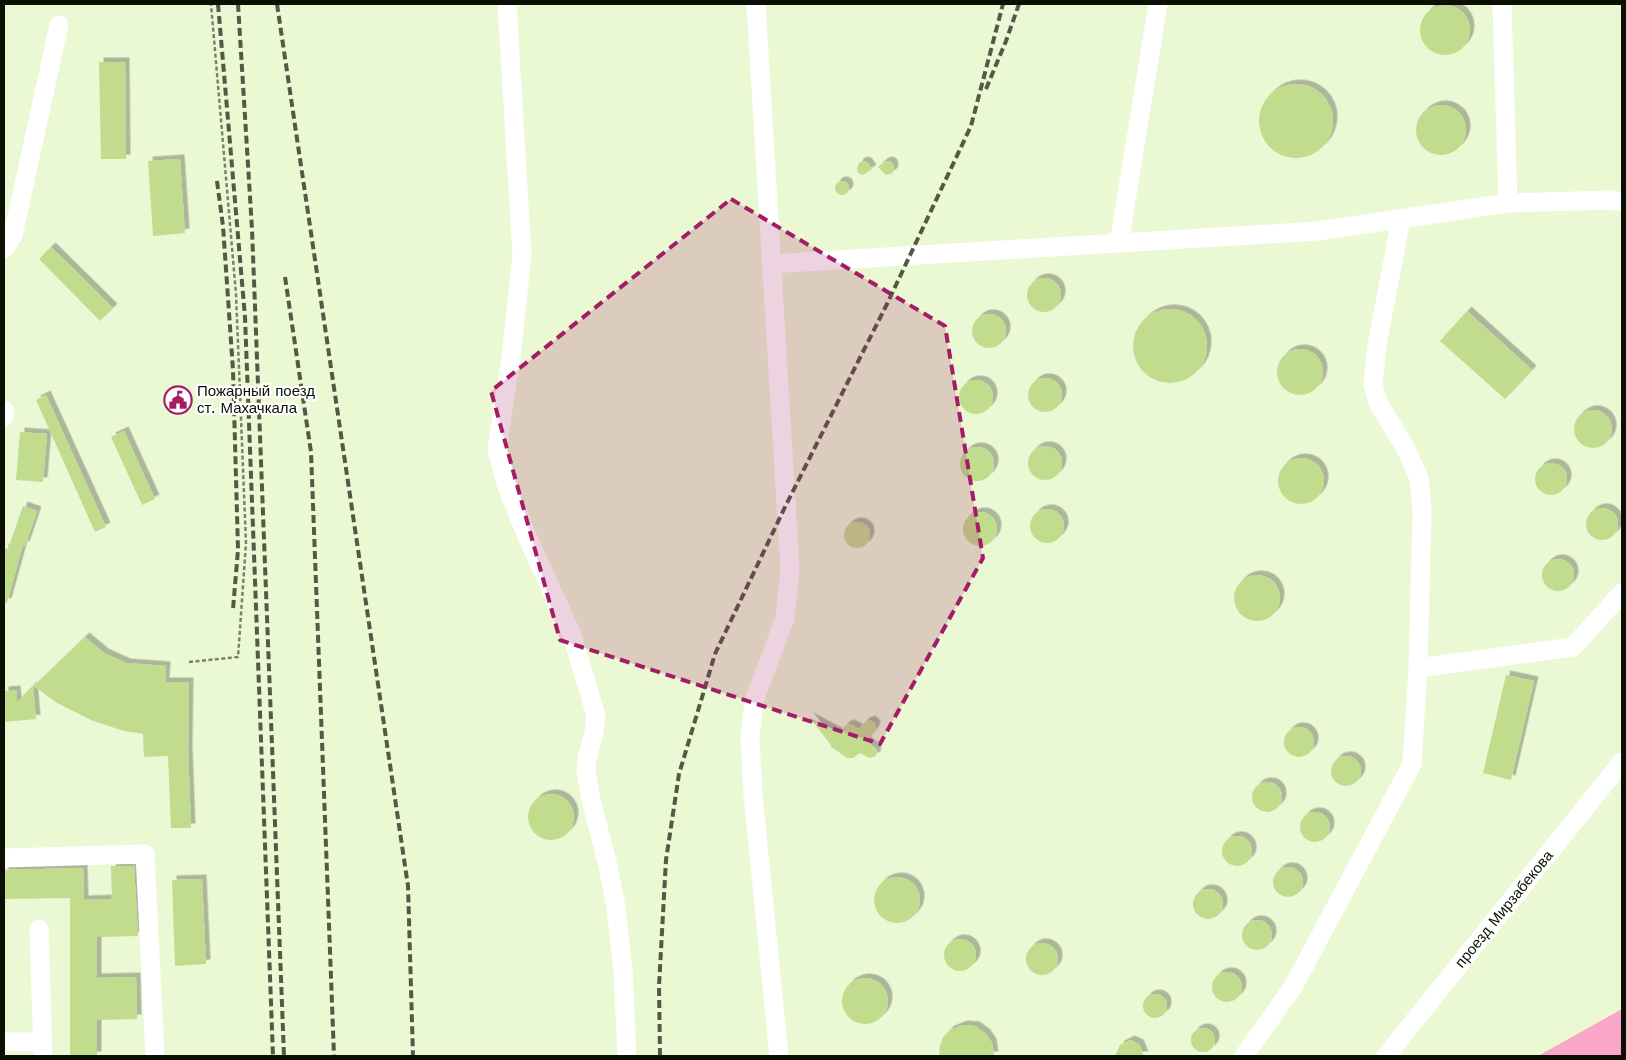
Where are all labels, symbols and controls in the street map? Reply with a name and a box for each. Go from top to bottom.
place label: Пожарный поезд ст. Махачкала [197,382,315,417]
public building icon: Пожарный поезд ст. Махачкала [163,385,193,415]
street label: проезд Мирзабекова [1451,846,1557,971]

